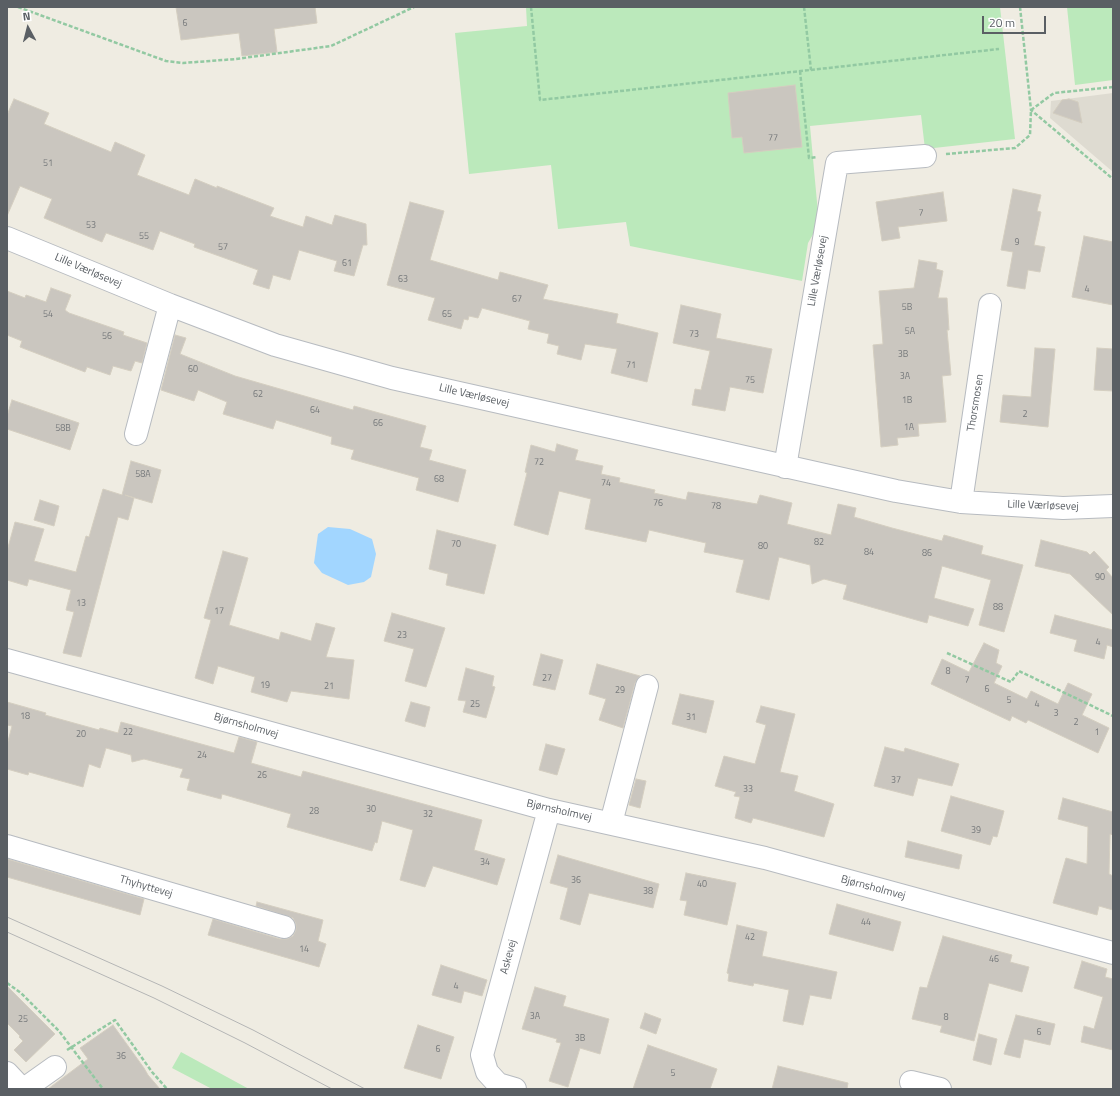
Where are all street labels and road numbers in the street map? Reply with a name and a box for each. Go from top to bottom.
street label: Lille Værløsevej [805,235,831,307]
street label: Lille Værløsevej [52,251,124,291]
street label: Thorsmosen [965,373,987,433]
street label: Lille Værløsevej [438,382,510,410]
street label: Lille Værløsevej [1007,498,1079,514]
street label: Bjørnsholmvej [212,711,280,741]
street label: Bjørnsholmvej [525,797,593,825]
street label: Thyhyttevej [118,873,174,901]
street label: Bjørnsholmvej [839,873,907,903]
street label: Askevej [498,938,520,976]

